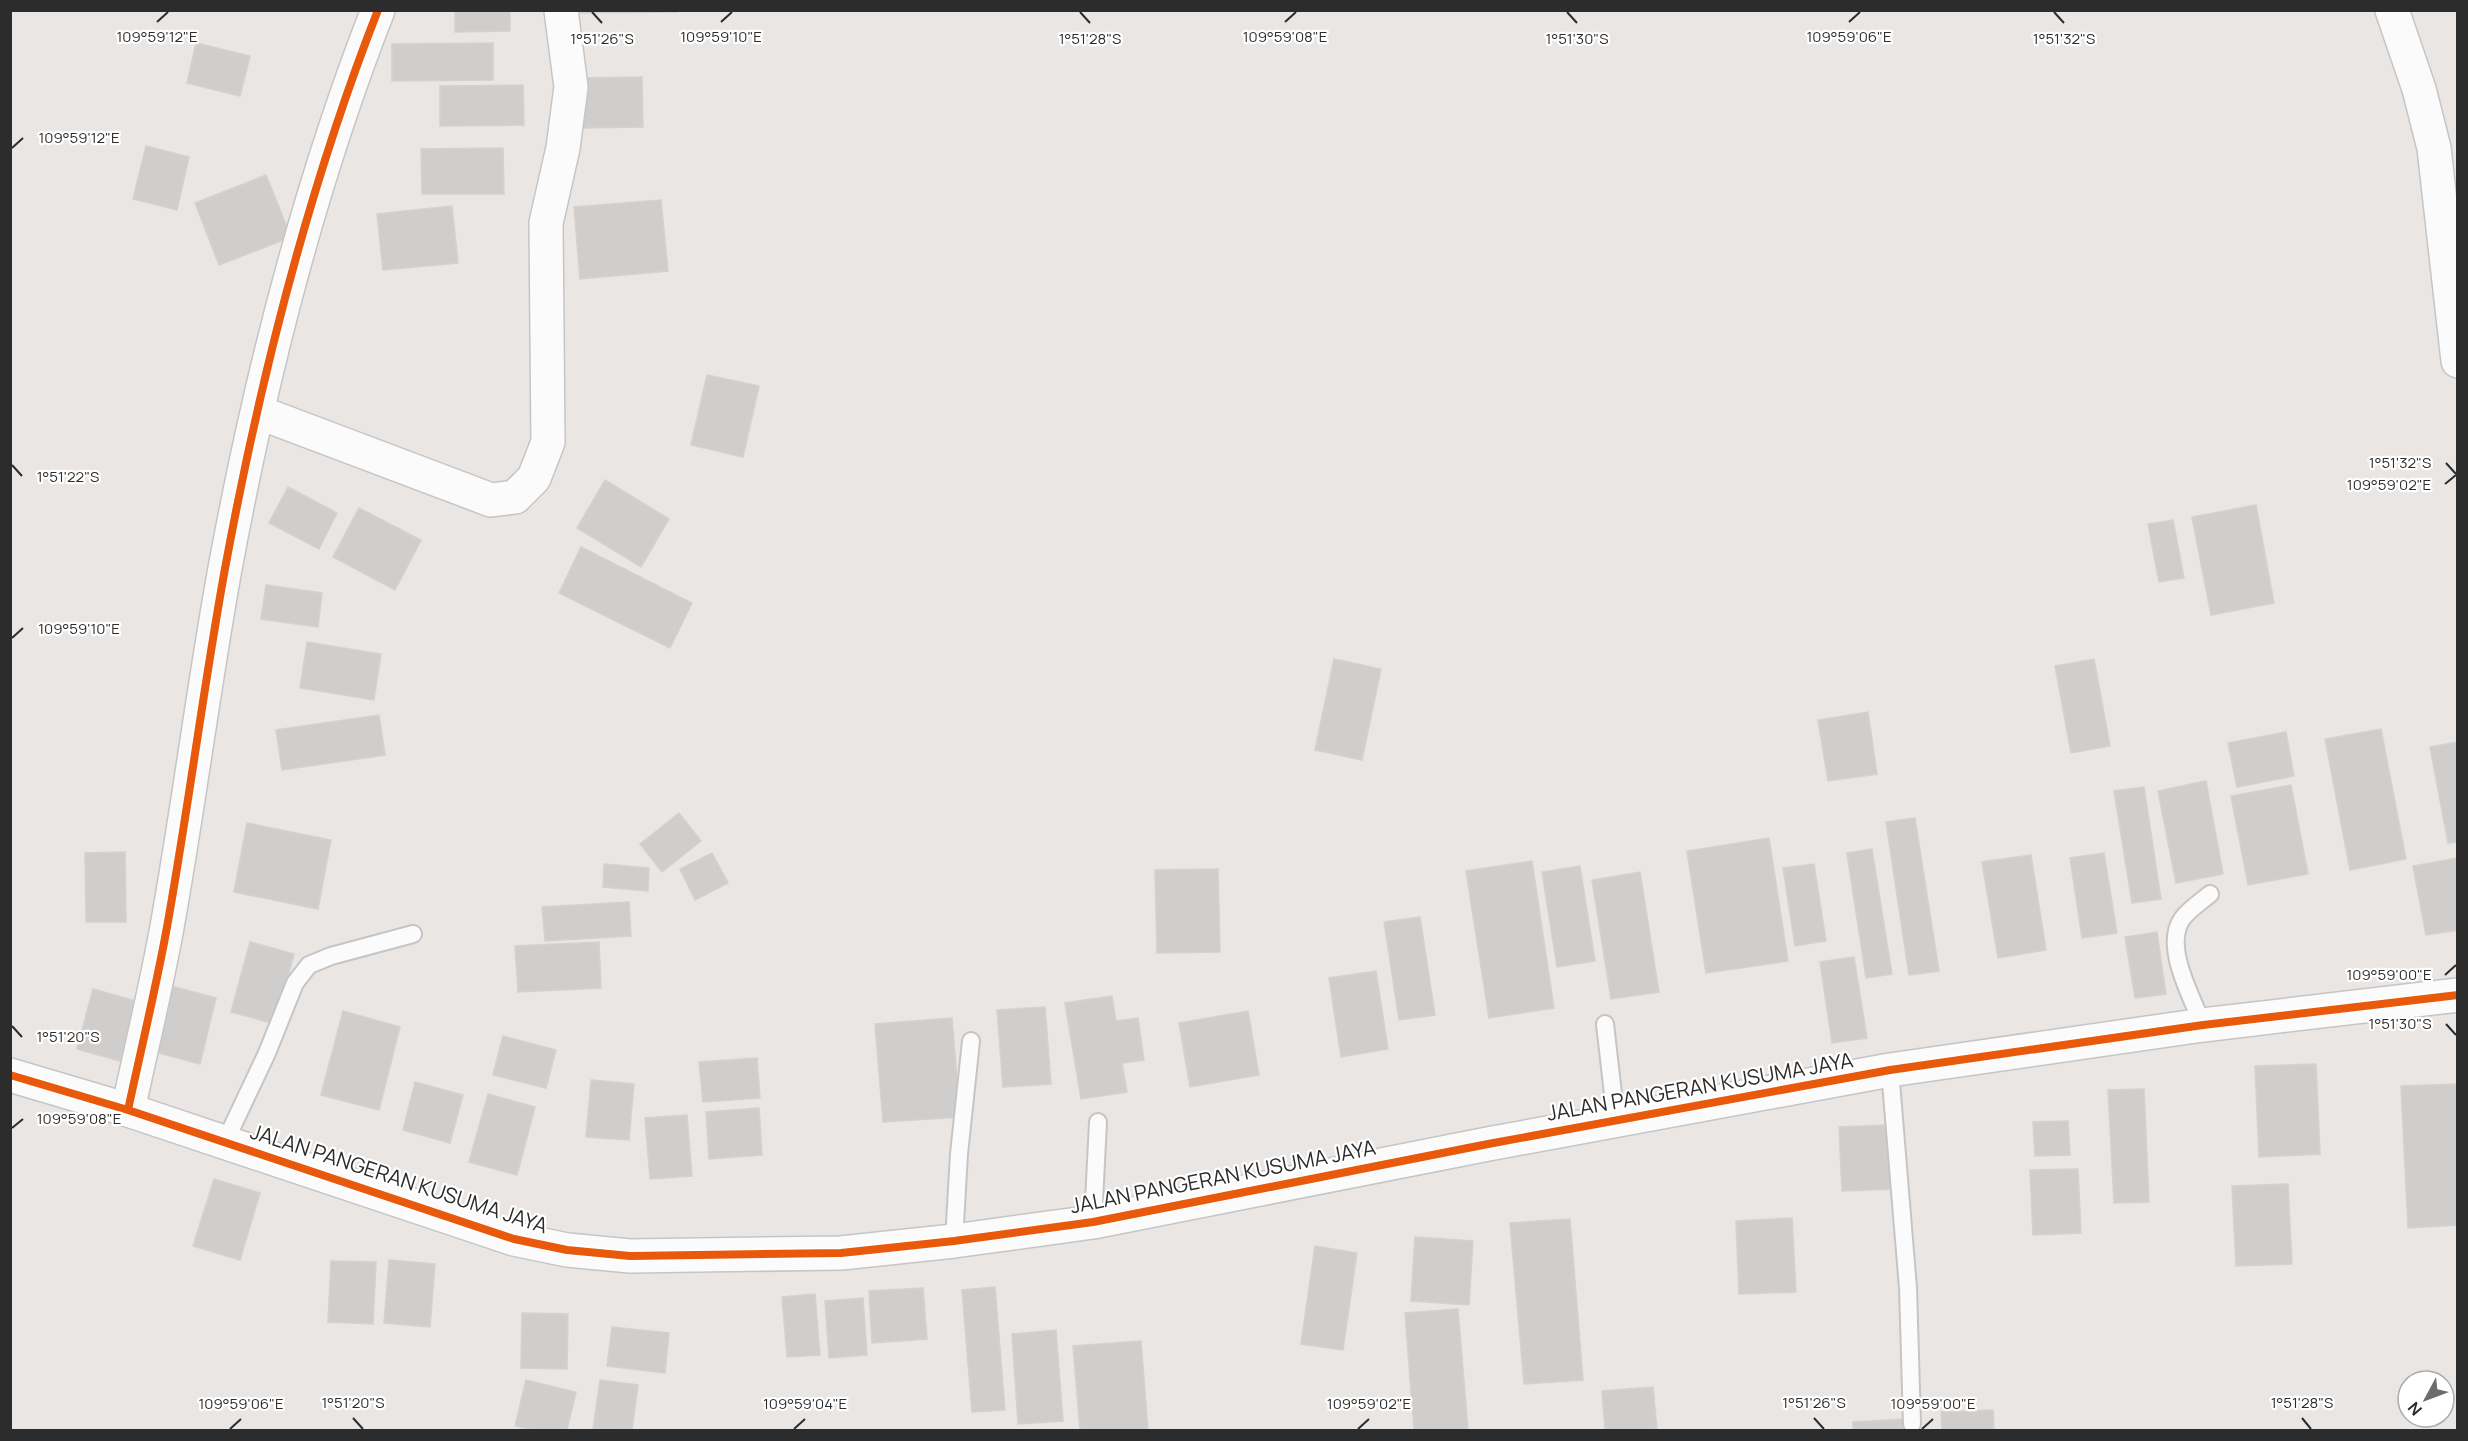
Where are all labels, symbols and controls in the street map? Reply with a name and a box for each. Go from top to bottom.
text: 109°59'12"E [116,26,198,47]
text: 109°59'10"E [680,26,762,47]
text: 109°59'08"E [1243,26,1327,47]
text: 109°59'06"E [1806,26,1892,47]
text: 1°51'26"S [570,28,634,49]
text: 1°51'28"S [1059,28,1121,49]
text: 1°51'30"S [1546,28,1608,49]
text: 1°51'32"S [2033,28,2095,49]
text: 109°59'12"E [38,127,120,148]
text: 1°51'32"S [2369,452,2431,473]
text: 1°51'22"S [37,466,99,487]
text: 109°59'02"E [2347,474,2431,495]
text: 109°59'10"E [38,618,120,639]
text: 109°59'00"E [2347,964,2431,985]
text: 1°51'30"S [2369,1013,2431,1034]
text: 1°51'20"S [36,1026,100,1047]
street label: JALAN PANGERAN KUSUMA JAYA [1544,1045,1855,1127]
text: 109°59'08"E [37,1108,121,1129]
street label: JALAN PANGERAN KUSUMA JAYA [247,1117,551,1239]
street label: JALAN PANGERAN KUSUMA JAYA [1068,1133,1378,1219]
north arrow [2396,1369,2456,1429]
text: 1°51'20"S [321,1392,385,1413]
text: 1°51'26"S [1782,1392,1846,1413]
text: 1°51'28"S [2271,1392,2333,1413]
text: 109°59'06"E [198,1393,284,1414]
text: 109°59'04"E [763,1393,847,1414]
text: 109°59'02"E [1327,1393,1411,1414]
text: 109°59'00"E [1891,1393,1975,1414]
text: N [2403,1397,2427,1420]

